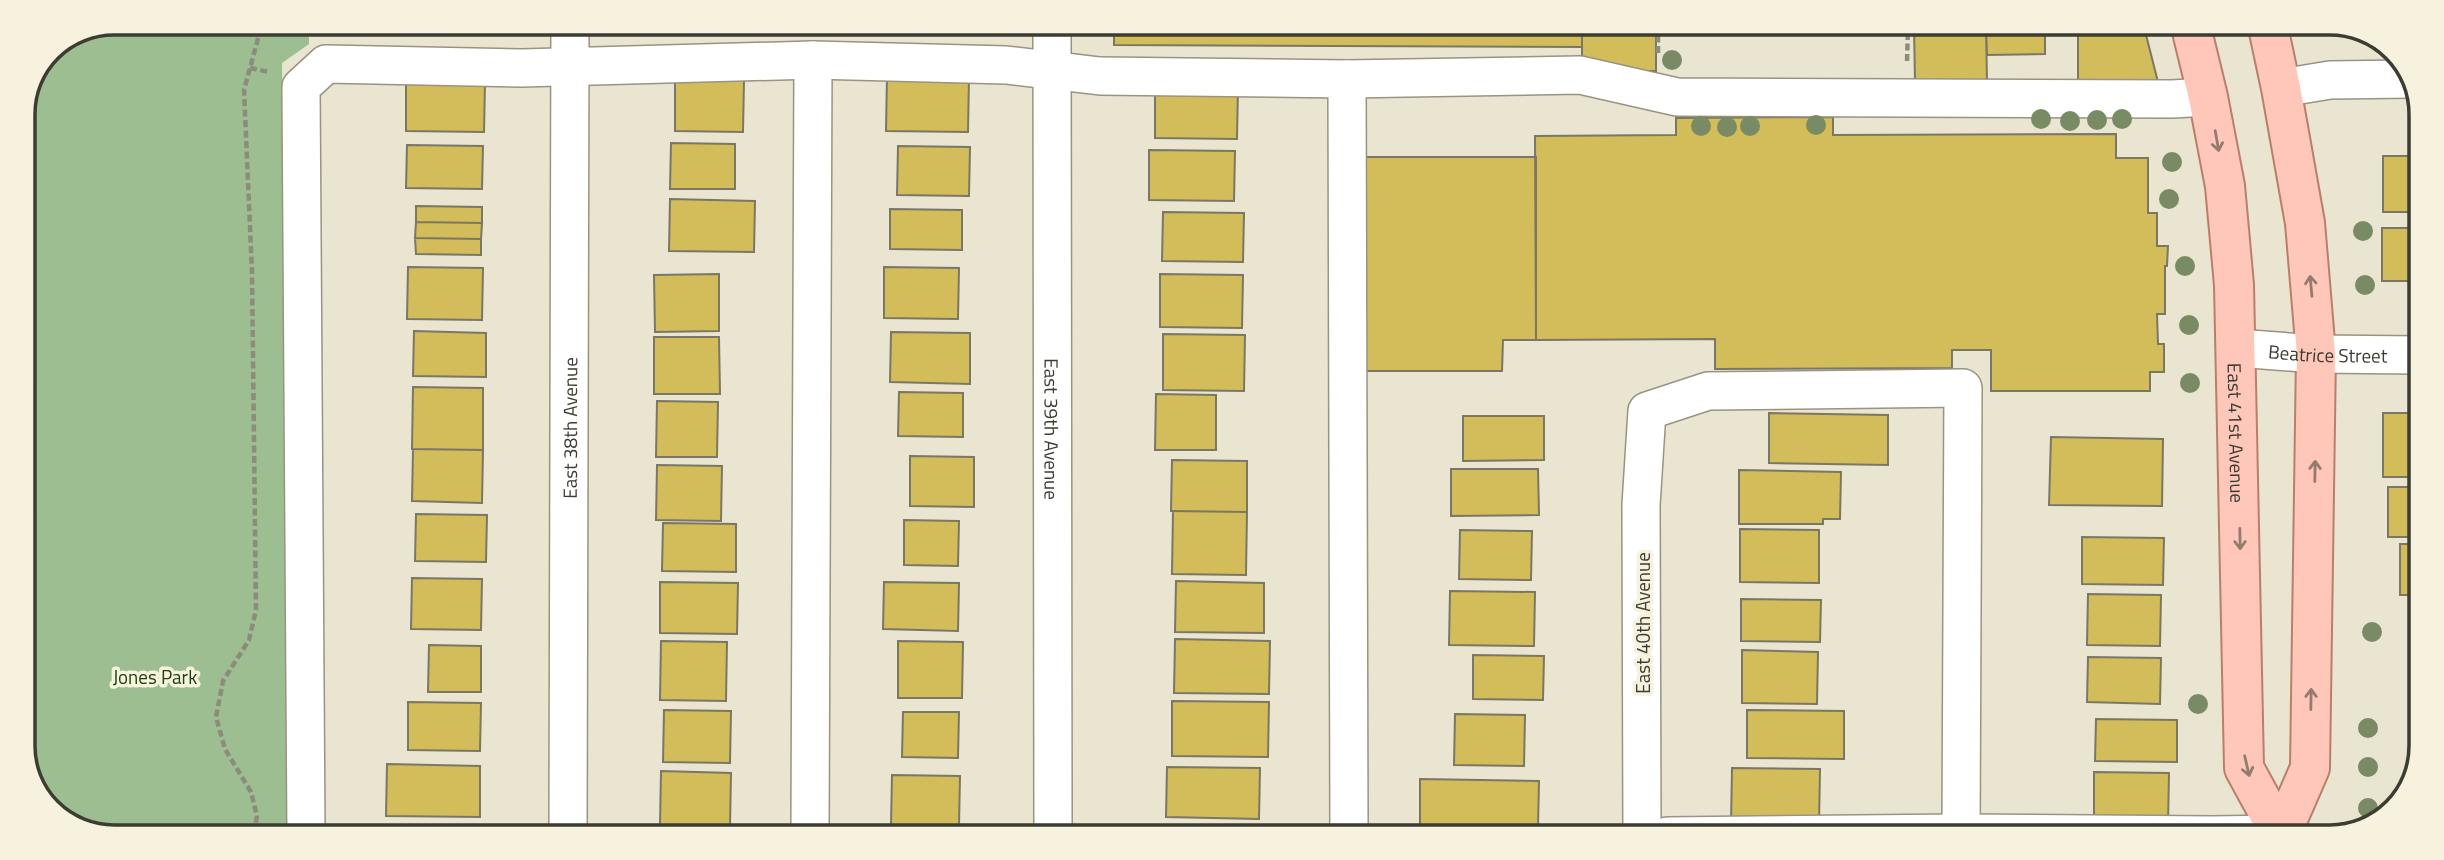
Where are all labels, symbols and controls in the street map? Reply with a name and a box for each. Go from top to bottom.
one-way arrow [2210,129,2224,152]
one-way arrow [2304,275,2317,298]
street label: Beatrice Street [2267,336,2388,369]
street label: East 38th Avenue [554,357,584,499]
street label: East 39th Avenue [1038,358,1067,500]
street label: East 41st Avenue [2221,363,2253,503]
one-way arrow [2308,460,2321,483]
one-way arrow [2233,527,2247,550]
street label: East 40th Avenue [1628,552,1657,694]
park label: Jones Park [113,662,197,691]
one-way arrow [2304,688,2318,711]
one-way arrow [2241,754,2254,776]

